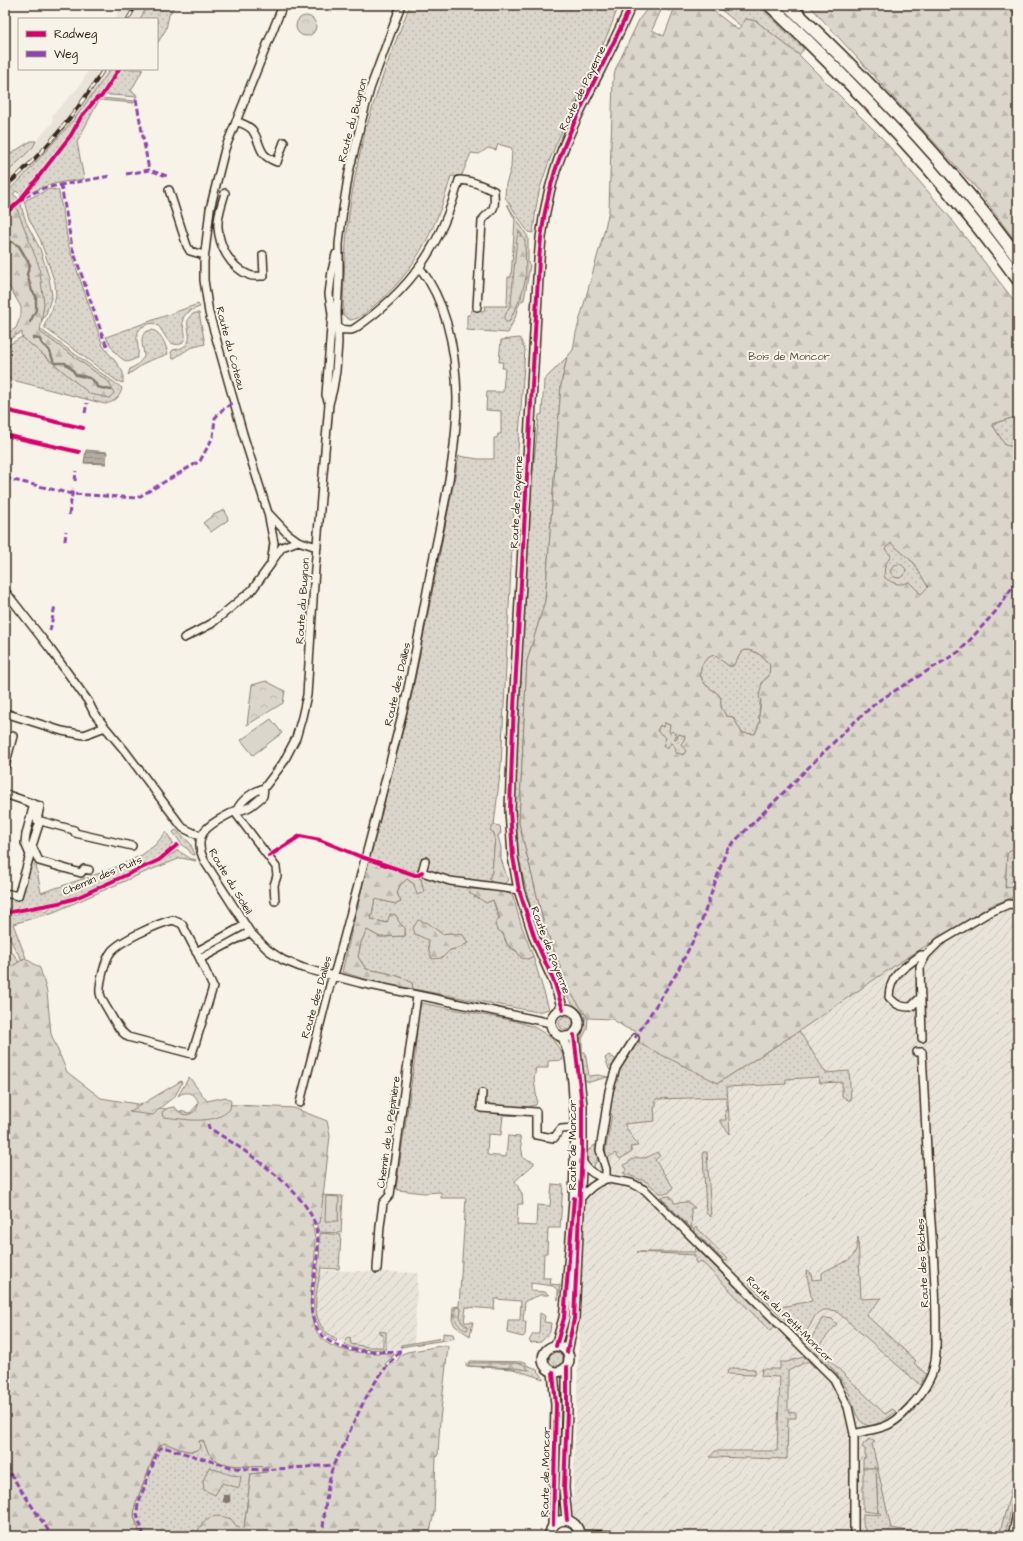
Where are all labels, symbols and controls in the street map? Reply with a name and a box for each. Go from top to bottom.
legend [18,18,158,70]
text: Radweg [54,26,97,44]
street label: Route de Payerne [555,43,610,134]
text: Weg [54,46,78,64]
street label: Route du Bugnon [334,76,372,164]
street label: Route du Coteau [212,305,249,392]
park label: Bois de Moncor [748,349,830,364]
street label: Route de Payerne [507,455,527,549]
street label: Route du Bugnon [292,557,314,645]
street label: Route des Dailles [381,640,414,727]
street label: Route du Soleil [205,846,256,917]
street label: Chemin des Puits [60,852,145,899]
street label: Route de Payerne [526,904,574,996]
street label: Route des Dailles [298,954,336,1040]
street label: Chemin de la Pépinière [373,1075,404,1189]
street label: Route de Moncor [565,1100,580,1190]
street label: Route des Biches [913,1218,932,1308]
street label: Route du Petit-Moncor [743,1273,836,1366]
street label: Route de Moncor [537,1427,554,1517]

